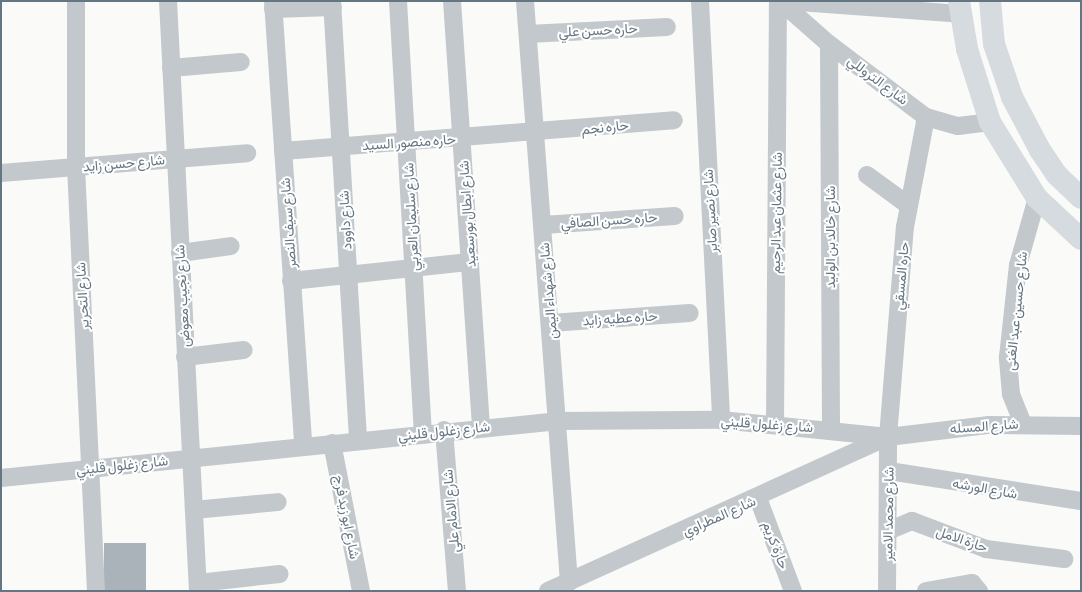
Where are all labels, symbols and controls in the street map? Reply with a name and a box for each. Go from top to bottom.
street label: حاره حسن علي [558,20,638,40]
street label: شارع التروللي [844,52,912,108]
street label: حاره نجم [580,116,630,138]
street label: حاره منصور السيد [362,130,456,154]
street label: شارع حسن زايد [82,151,166,175]
street label: شارع عثمان عبد الرحيم [767,152,785,274]
street label: شارع ابطال بورسعيد [455,160,479,268]
street label: شارع سليمان العربي [400,162,422,272]
street label: شارع نصير صابر [699,169,721,253]
street label: شارع سيف النصر [276,177,300,269]
street label: شارع خالد بن الوليد [822,186,838,288]
street label: شارع داوود [335,190,355,250]
street label: حاره حسن الصافي [560,208,658,232]
street label: حاره المسقي [890,241,912,311]
street label: شارع شهداء اليمن [535,242,561,340]
street label: شارع نجيب معوض [171,244,193,348]
street label: شارع حسين عبد الغنى [1001,251,1031,371]
street label: شارع التحرير [72,262,92,330]
street label: حاره عطيه زايد [582,307,658,329]
street label: شارع زغلول قليني [720,412,814,436]
street label: شارع المسله [949,415,1019,437]
street label: شارع زغلول قليني [397,418,491,444]
street label: شارع زغلول قليني [75,452,169,478]
street label: شارع محمد الامير [879,467,897,561]
street label: شارع الامام علي [439,469,463,553]
street label: شارع ابو زيد فرج [331,474,363,560]
street label: شارع الورشه [951,474,1019,502]
street label: شارع المطراوي [680,492,758,540]
street label: حارة كريم [759,519,793,571]
street label: حارة الامل [934,522,990,556]

